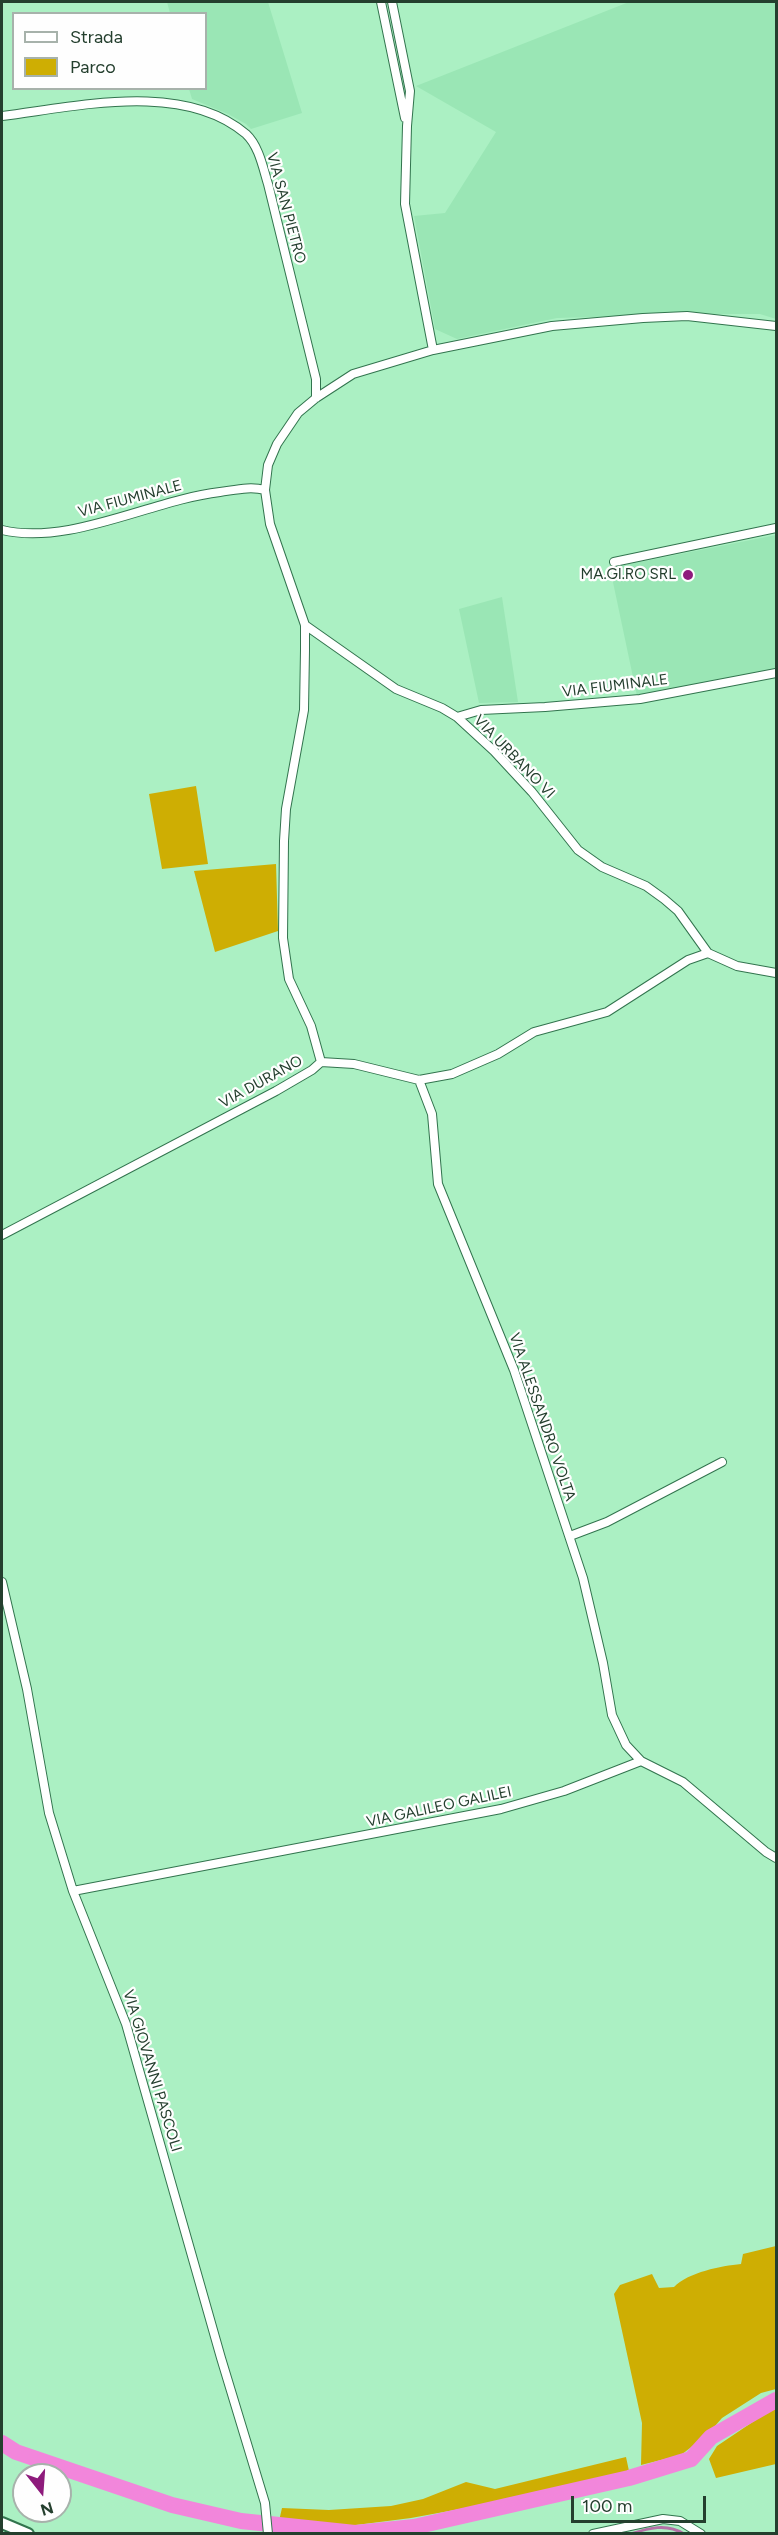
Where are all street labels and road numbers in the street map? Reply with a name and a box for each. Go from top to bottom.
street label: VIA SAN PIETRO [263,151,309,265]
street label: VIA FIUMINALE [76,477,184,521]
street label: VIA FIUMINALE [561,671,669,701]
street label: VIA URBANO VI [470,712,558,802]
street label: VIA DURANO [216,1052,306,1112]
street label: VIA ALESSANDRO VOLTA [505,1331,579,1503]
street label: VIA GALILEO GALILEI [365,1783,513,1831]
street label: VIA GIOVANNI PASCOLI [119,1988,185,2154]

